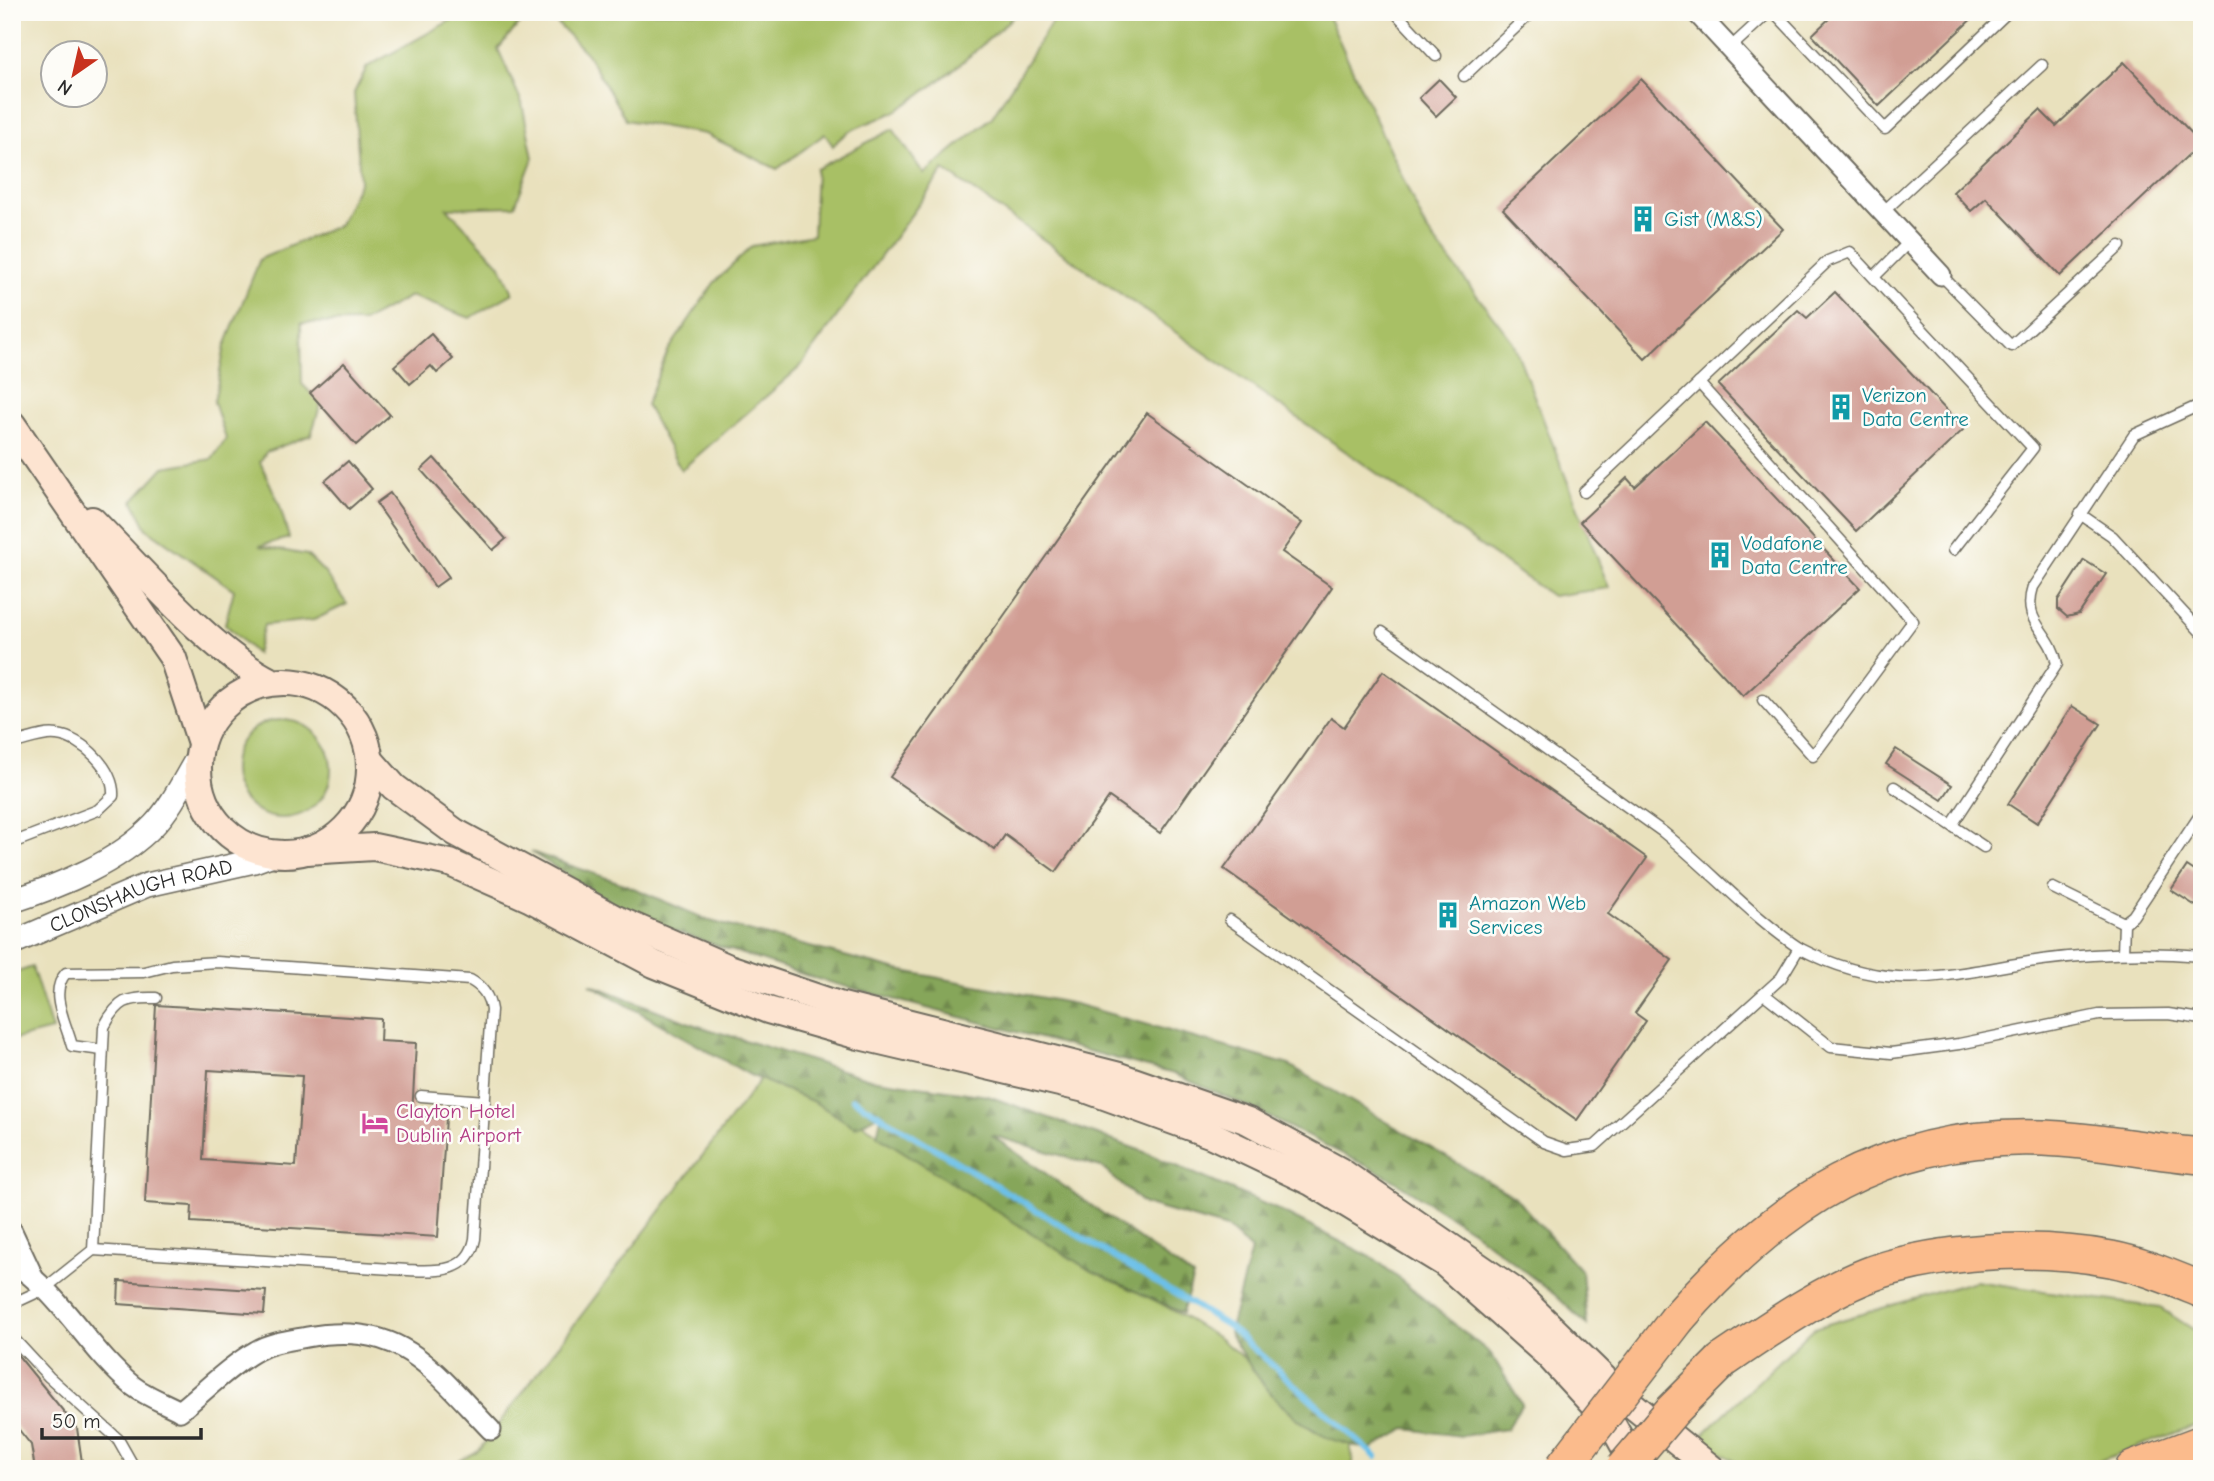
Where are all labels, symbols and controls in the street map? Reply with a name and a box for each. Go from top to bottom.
north arrow [38,38,108,108]
text: N [54,75,76,100]
building icon: Gist (M&S) [1628,204,1658,234]
place label: Gist (M&S) [1664,207,1763,231]
place label: Verizon Data Centre [1862,383,1969,431]
building icon: Verizon Data Centre [1826,392,1856,422]
place label: Vodafone Data Centre [1741,531,1848,579]
building icon: Vodafone Data Centre [1705,540,1735,570]
street label: CLONSHAUGH ROAD [46,854,235,938]
place label: Amazon Web Services [1469,891,1586,939]
building icon: Amazon Web Services [1433,900,1463,930]
place label: Clayton Hotel Dublin Airport [396,1099,522,1147]
hotel icon: Clayton Hotel Dublin Airport [360,1108,390,1138]
scale bar [42,1397,201,1441]
text: 50 m [52,1409,101,1433]

